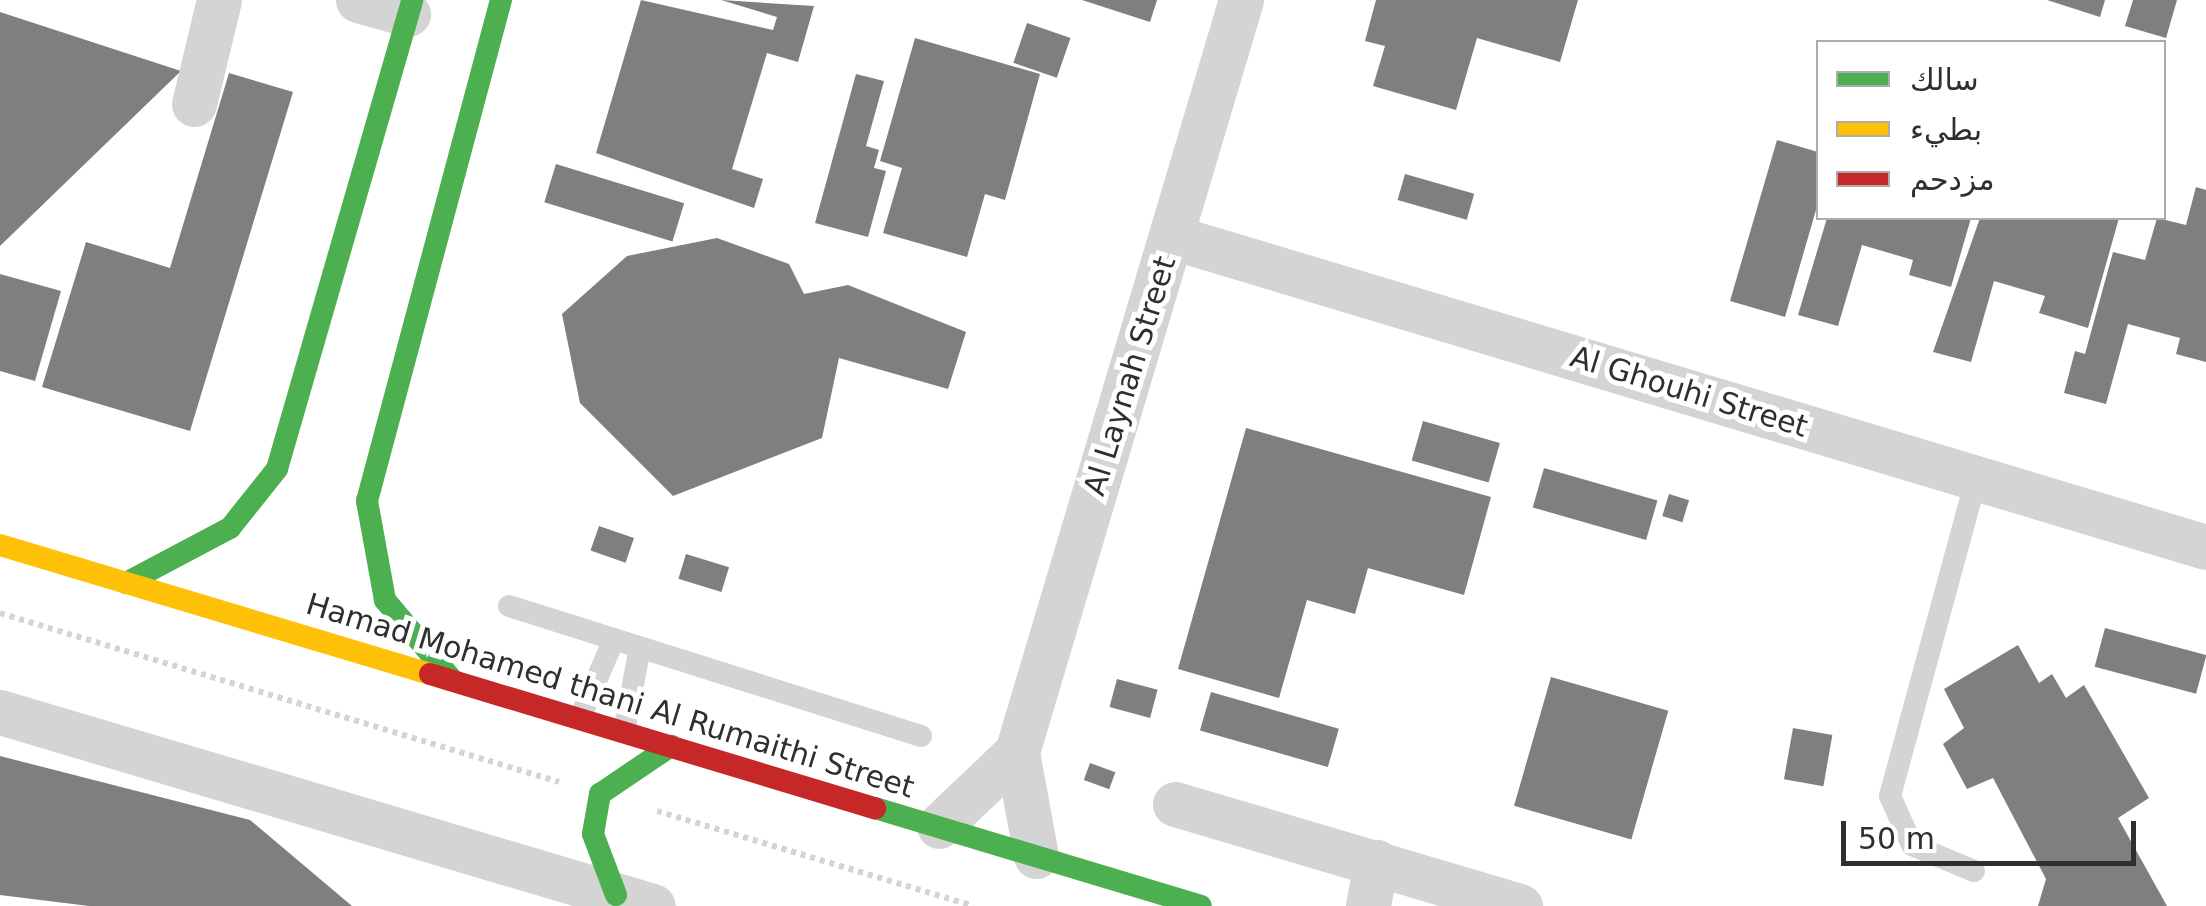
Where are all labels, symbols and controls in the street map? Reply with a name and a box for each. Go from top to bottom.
legend [1816,40,2166,220]
text: سالك [1910,62,1979,97]
text: بطيء [1910,112,1982,147]
text: مزدحم [1910,162,1995,197]
street label: Al Laynah Street [1076,252,1184,500]
street label: Al Ghouhi Street [1566,339,1812,445]
street label: Hamad Mohamed thani Al Rumaithi Street [302,586,918,806]
scale bar [1846,801,2141,863]
text: 50 m [1858,821,1935,856]

